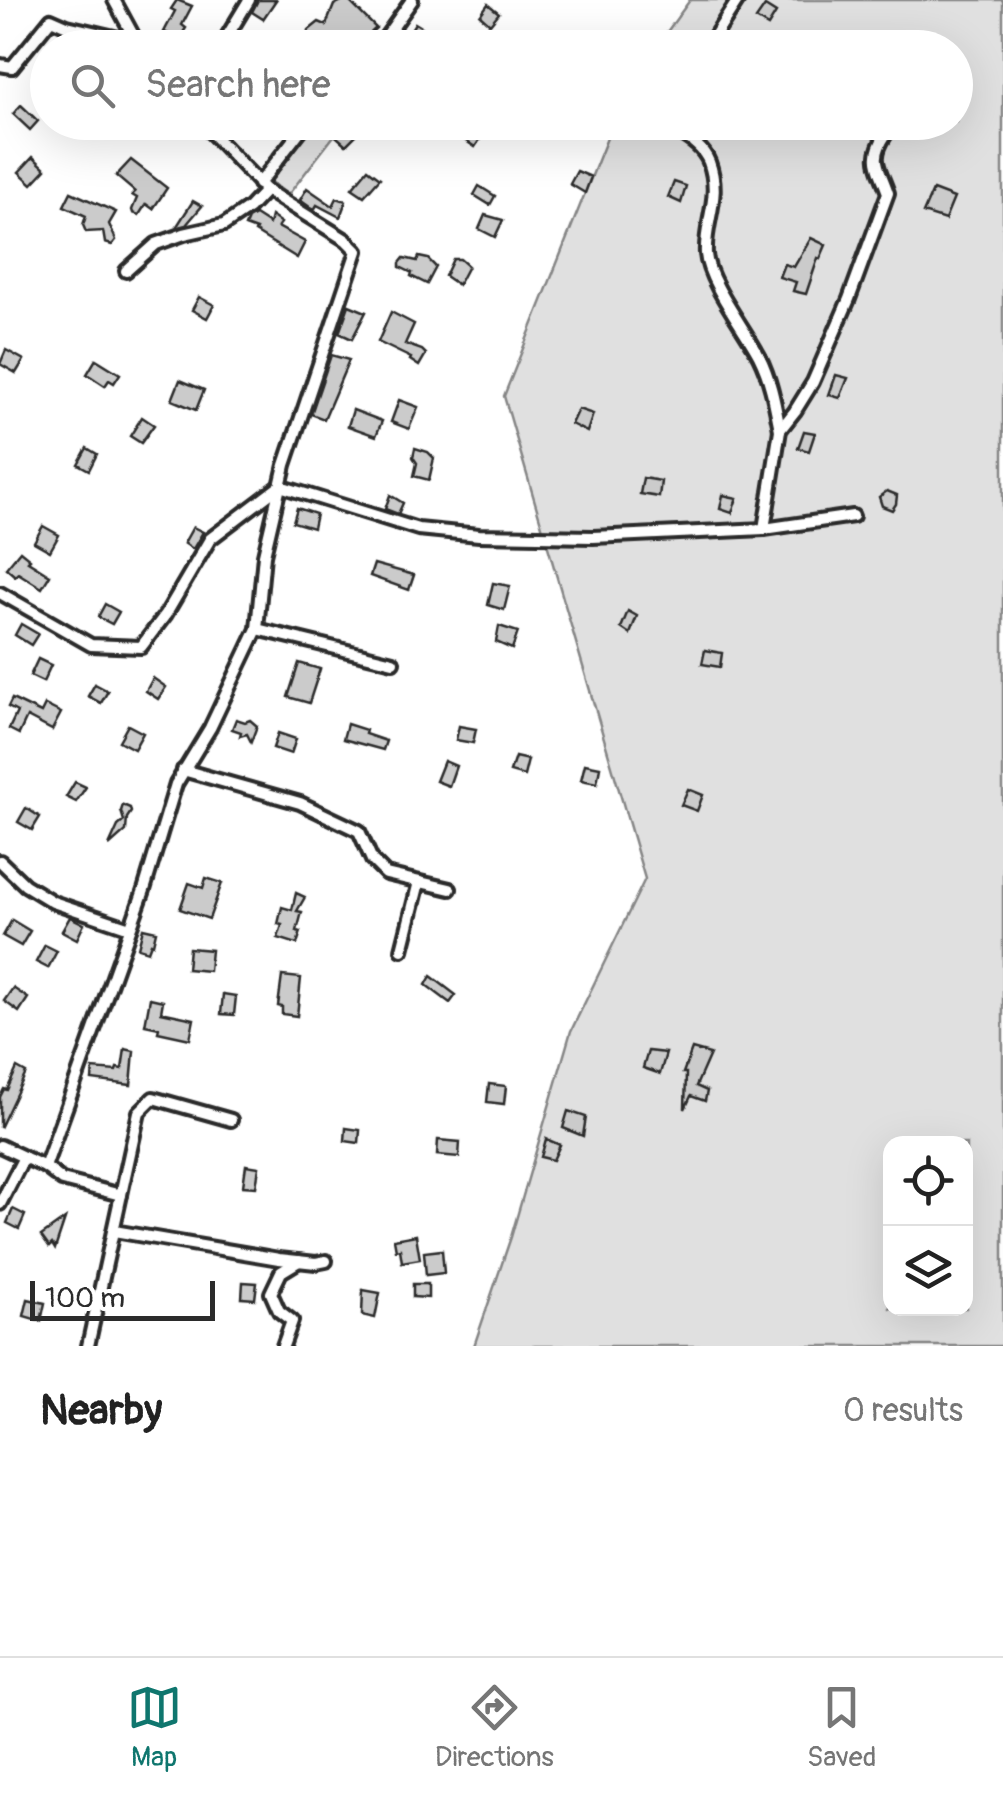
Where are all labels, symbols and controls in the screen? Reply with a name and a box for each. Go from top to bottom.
search box [30,30,973,140]
icon: search [65,58,120,113]
text: Search here [145,61,331,109]
map controls [883,1136,973,1316]
button: locate [883,1136,973,1226]
button: layers [883,1226,973,1316]
scale bar [30,1276,215,1320]
text: 100 m [45,1281,125,1316]
text: Nearby [40,1385,162,1437]
text: 0 results [843,1391,963,1431]
tab: Map [127,1680,182,1775]
tab: Directions [435,1680,554,1775]
tab: Saved [807,1680,876,1775]

